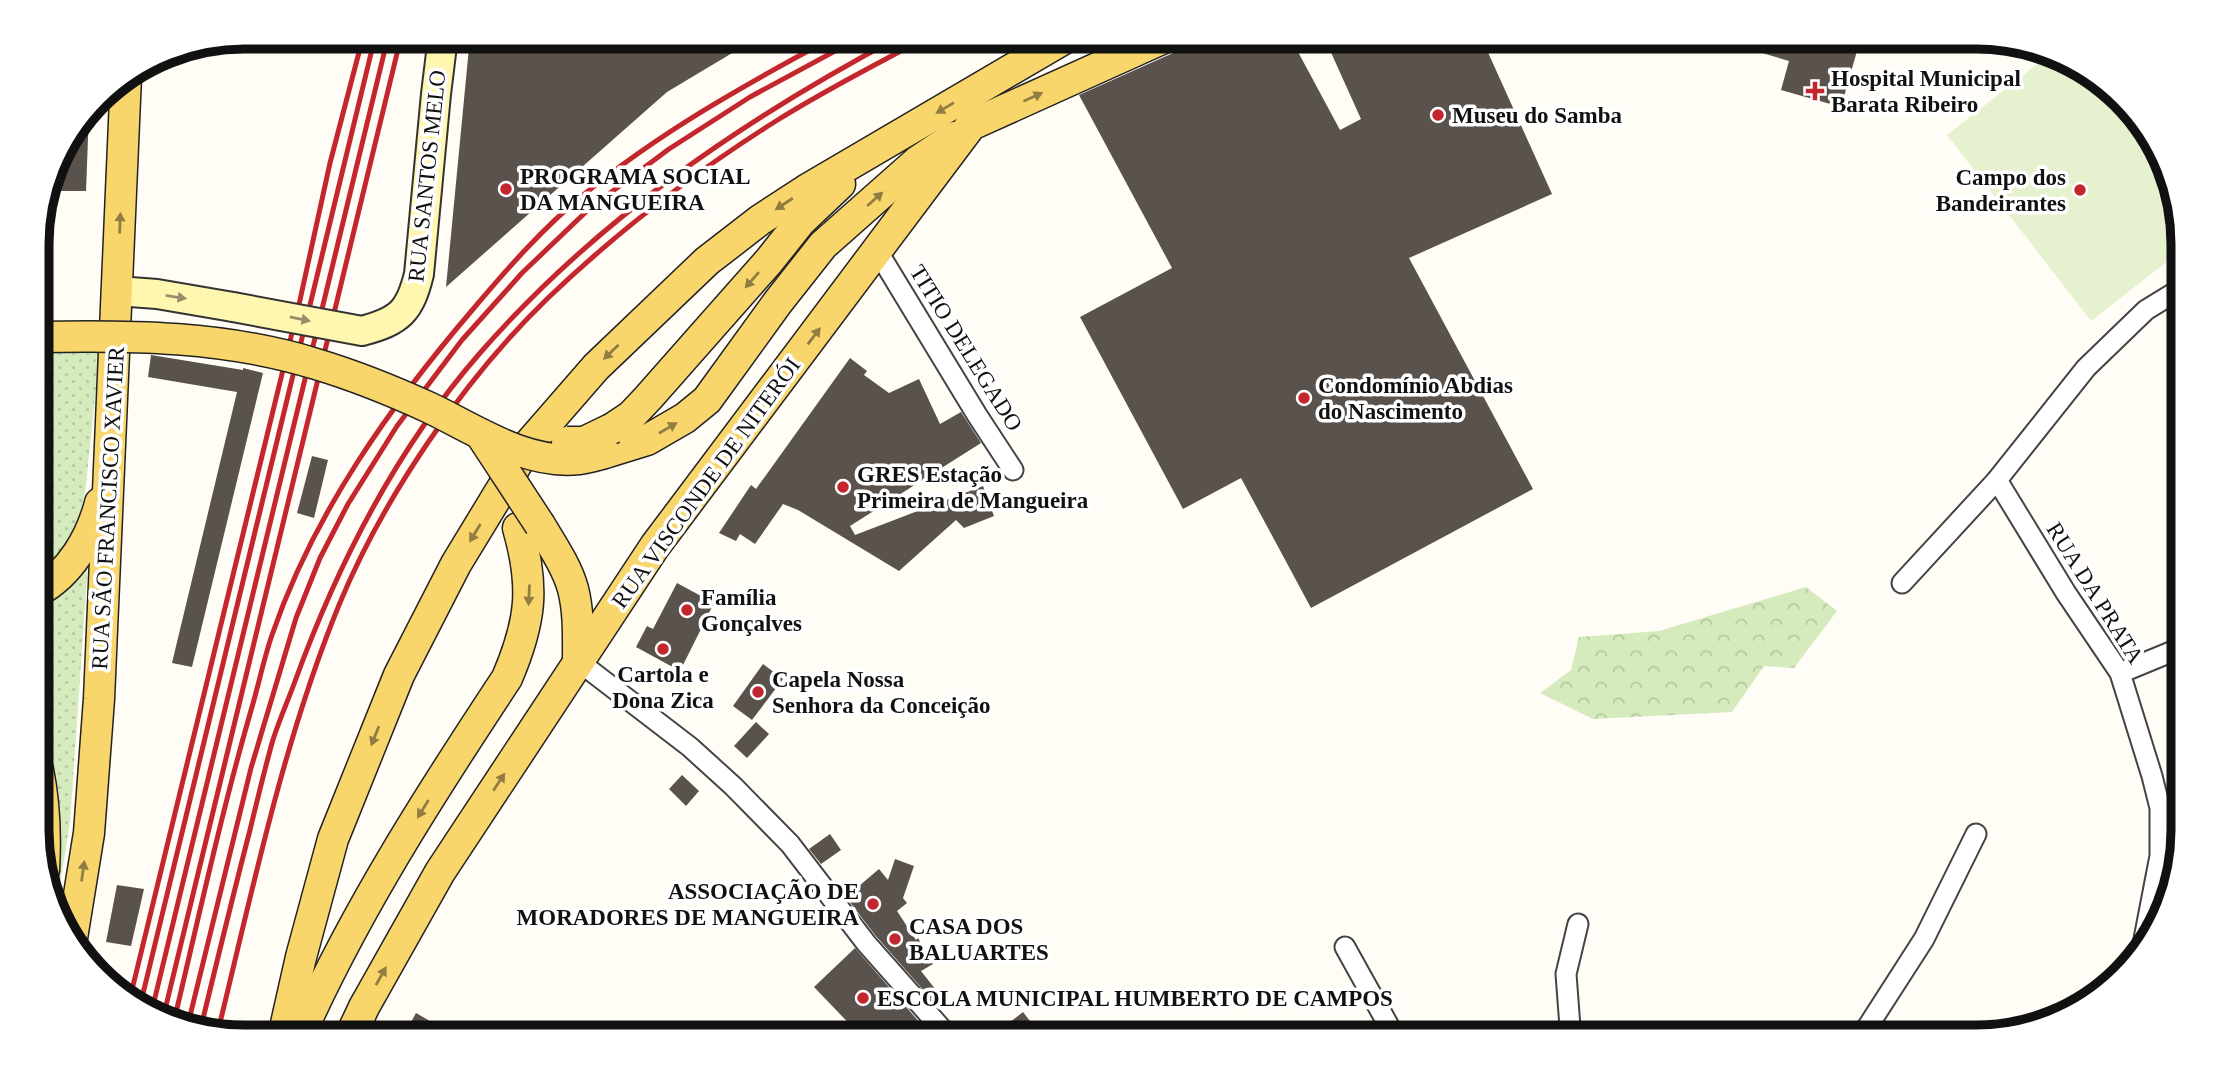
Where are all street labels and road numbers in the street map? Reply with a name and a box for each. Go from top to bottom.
street label: RUA SANTOS MELO [403,69,451,283]
street label: TITIO DELEGADO [905,260,1027,436]
street label: RUA SÃO FRANCISCO XAVIER [87,345,129,670]
street label: RUA VISCONDE DE NITERÓI [606,352,805,613]
street label: RUA DA PRATA [2042,518,2149,669]

